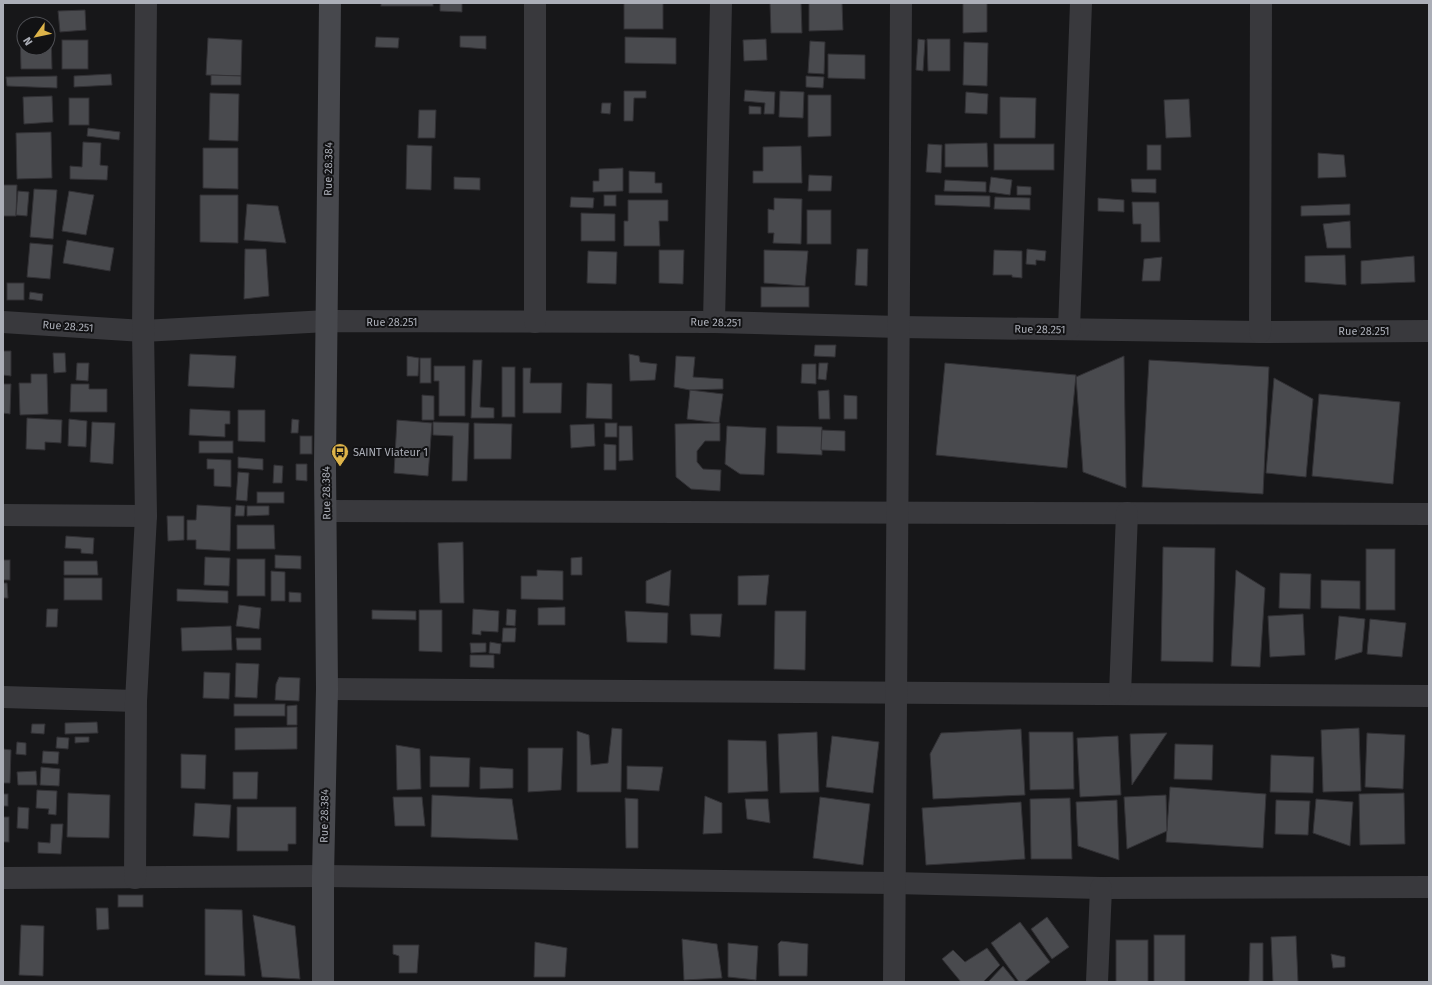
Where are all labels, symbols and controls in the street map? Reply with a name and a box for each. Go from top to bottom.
north arrow [16,16,56,56]
text: N [21,35,35,48]
street label: Rue 28.384 [322,142,335,196]
street label: Rue 28.251 [366,316,418,329]
street label: Rue 28.251 [690,316,742,329]
street label: Rue 28.251 [42,318,94,335]
street label: Rue 28.251 [1014,323,1066,336]
street label: Rue 28.251 [1338,325,1390,338]
bus stop icon: SAINT Viateur 1 [330,442,350,467]
place label: SAINT Viateur 1 [353,446,428,459]
street label: Rue 28.384 [320,466,333,520]
street label: Rue 28.384 [318,789,331,843]

